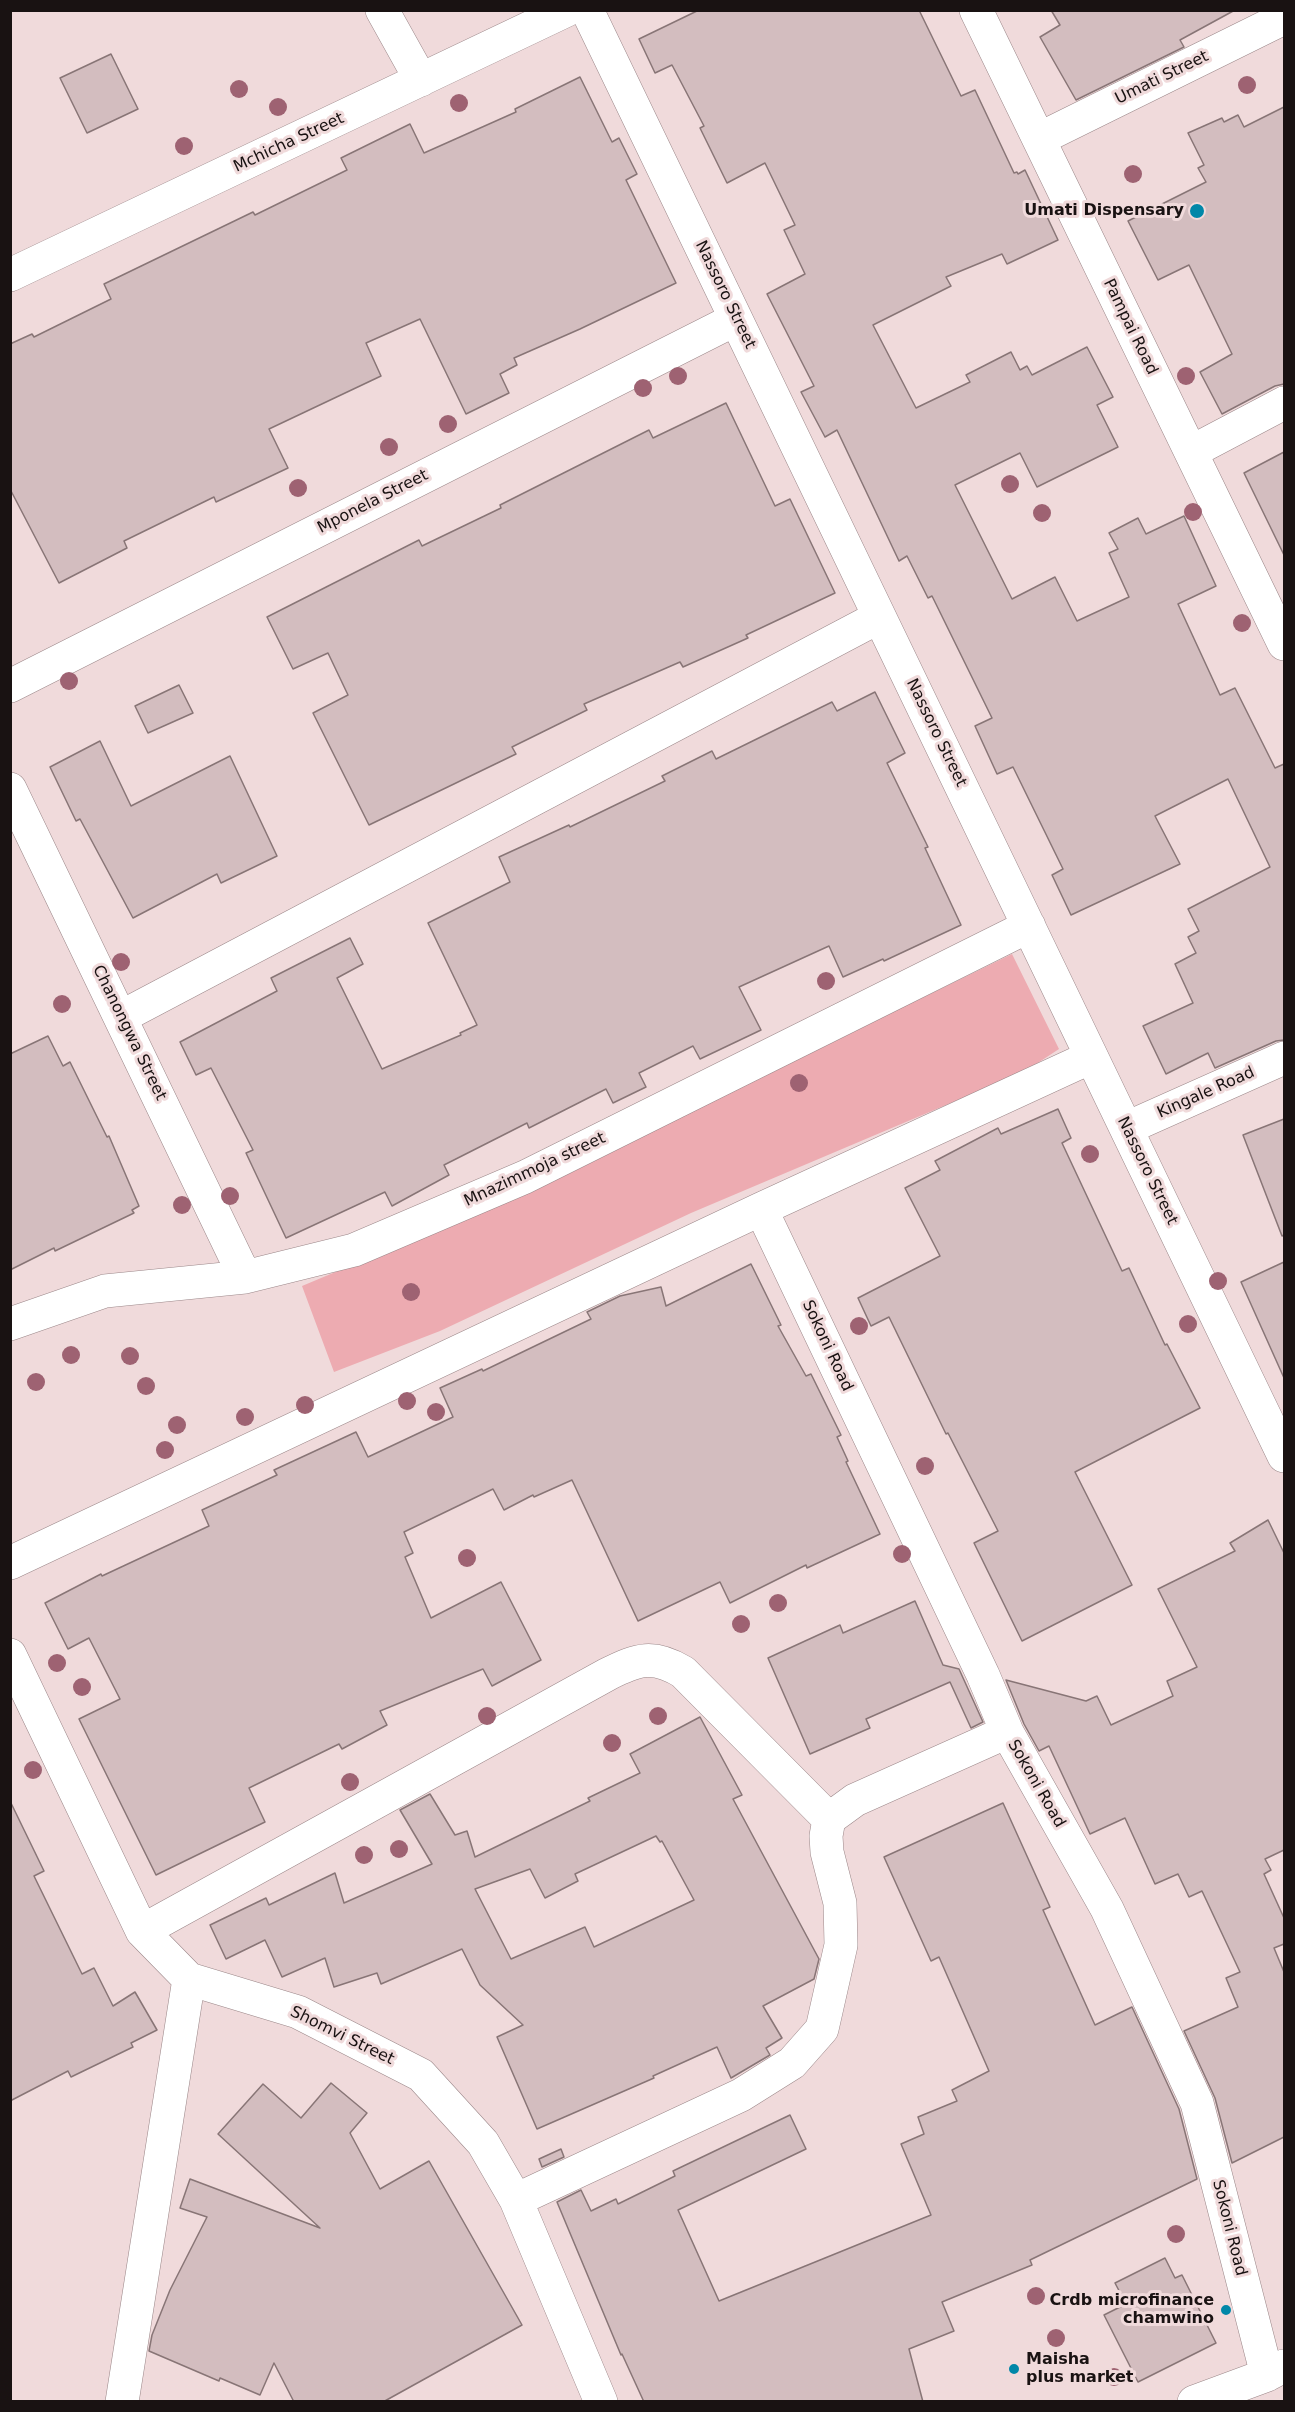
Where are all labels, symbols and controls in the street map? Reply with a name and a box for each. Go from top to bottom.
street label: Umati Street [1112,47,1212,109]
street label: Mchicha Street [231,109,347,177]
place label: Umati Dispensary [1024,201,1184,221]
marker: Umati Dispensary [1188,202,1206,220]
street label: Nassoro Street [691,238,759,352]
street label: Pampai Road [1099,276,1161,378]
street label: Mponela Street [314,466,432,538]
street label: Nassoro Street [902,676,970,790]
street label: Chanongwa Street [88,962,170,1104]
street label: Kingale Road [1154,1063,1258,1123]
street label: Nassoro Street [1113,1114,1181,1228]
street label: Mnazimmoja street [461,1129,609,1211]
street label: Sokoni Road [798,1297,856,1395]
street label: Sokoni Road [1003,1737,1069,1831]
street label: Shomvi Street [287,2003,397,2069]
street label: Sokoni Road [1208,2178,1250,2278]
place label: Crdb microfinance chamwino [1050,2291,1214,2329]
marker: Crdb microfinance chamwino [1219,2303,1233,2317]
place label: Maisha plus market [1026,2350,1133,2388]
marker: Maisha plus market [1007,2362,1021,2376]

